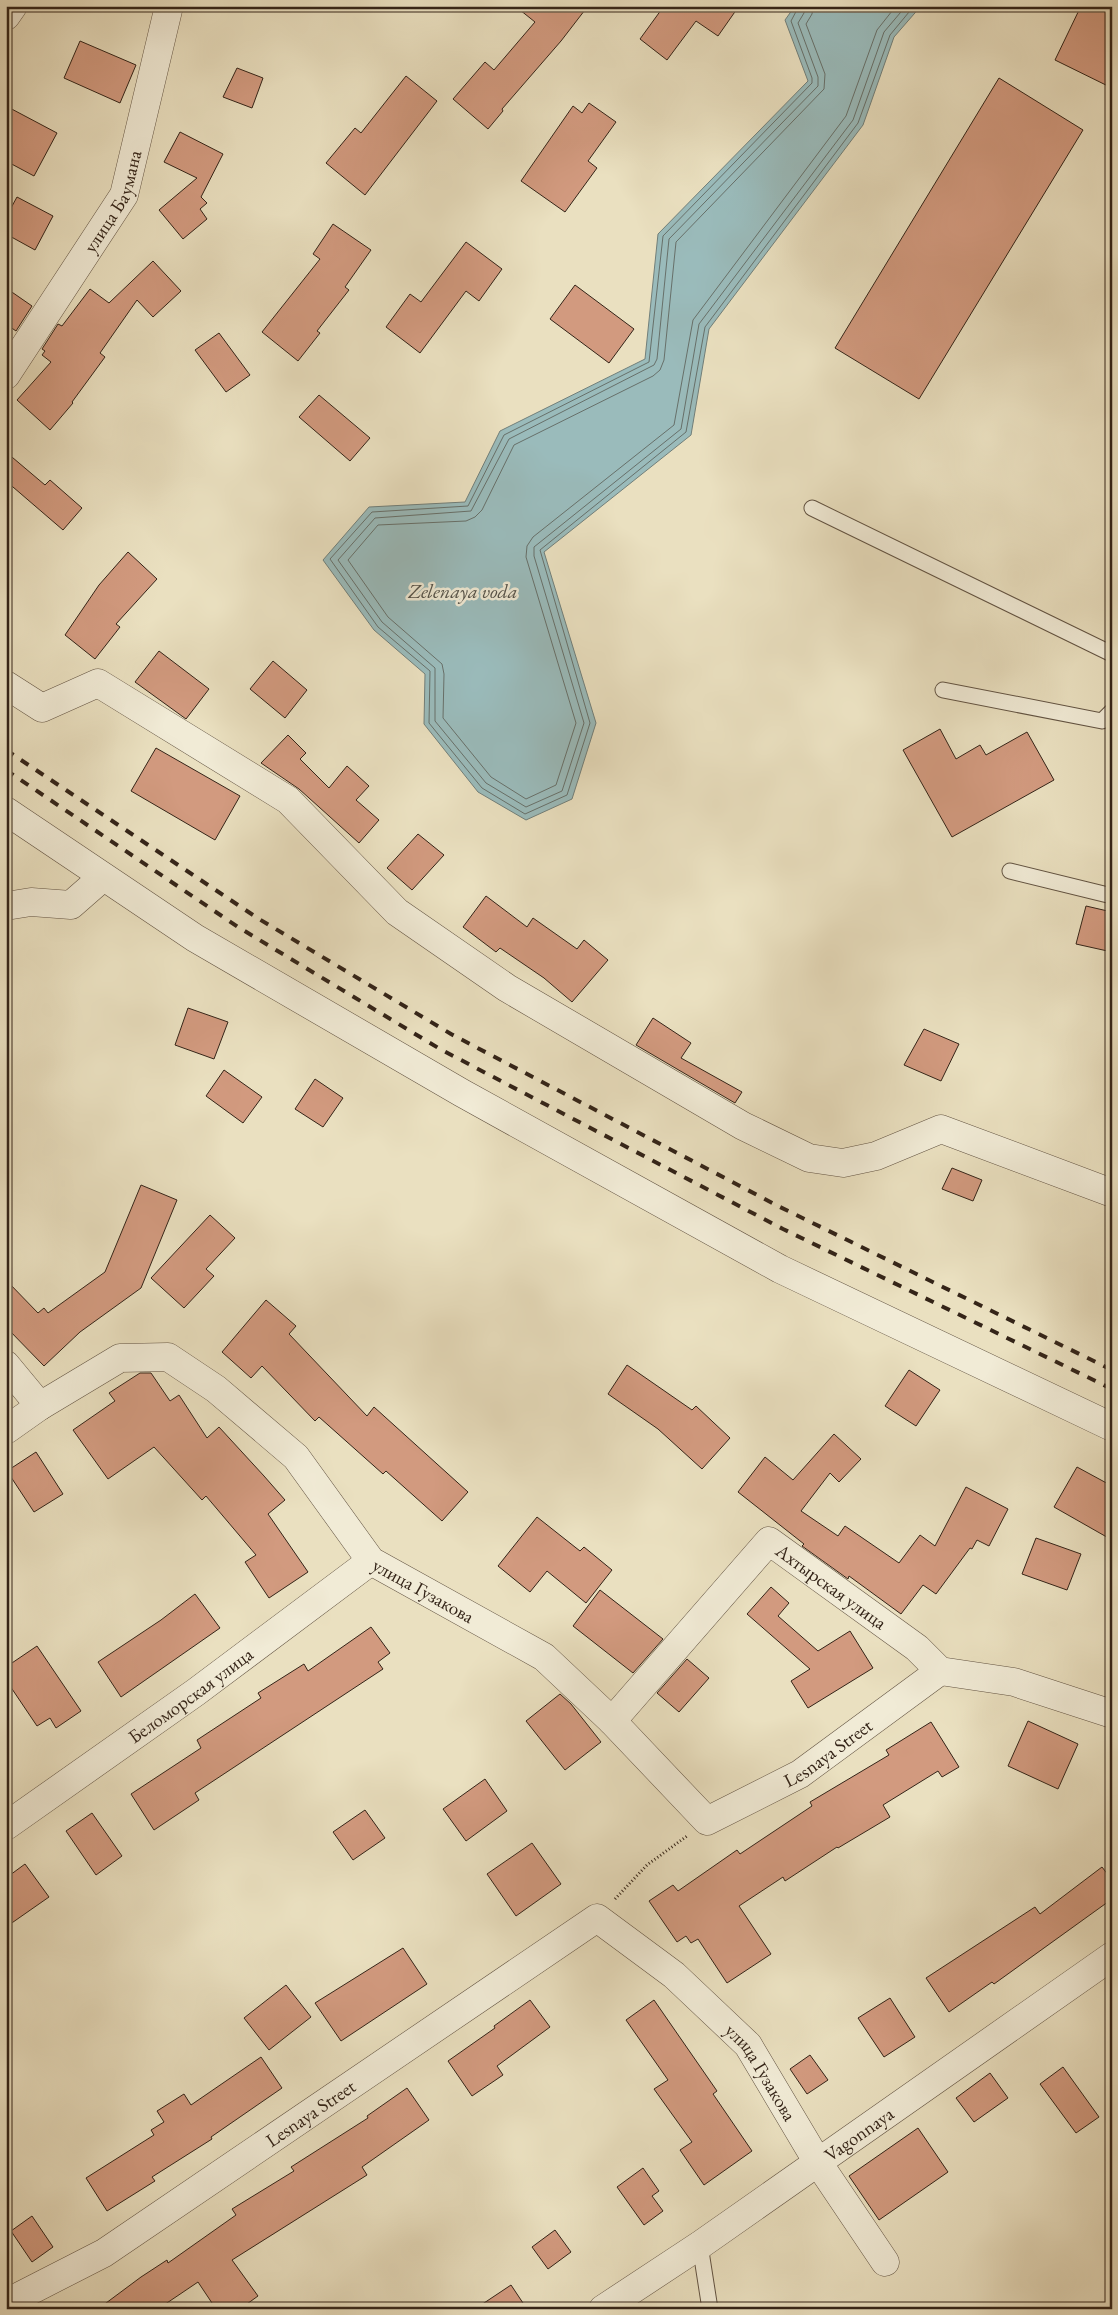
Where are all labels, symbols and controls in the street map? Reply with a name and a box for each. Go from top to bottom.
street label: улица Баумана [78,147,147,258]
water label: Zelenaya voda [407,578,518,604]
street label: Ахтырская улица [770,1537,892,1635]
street label: улица Гузакова [368,1552,479,1629]
street label: Беломорская улица [123,1641,258,1749]
street label: Lesnaya Street [780,1713,877,1793]
street label: улица Гузакова [720,2018,802,2126]
street label: Lesnaya Street [261,2074,360,2153]
street label: Vagonnaya [819,2101,899,2167]

